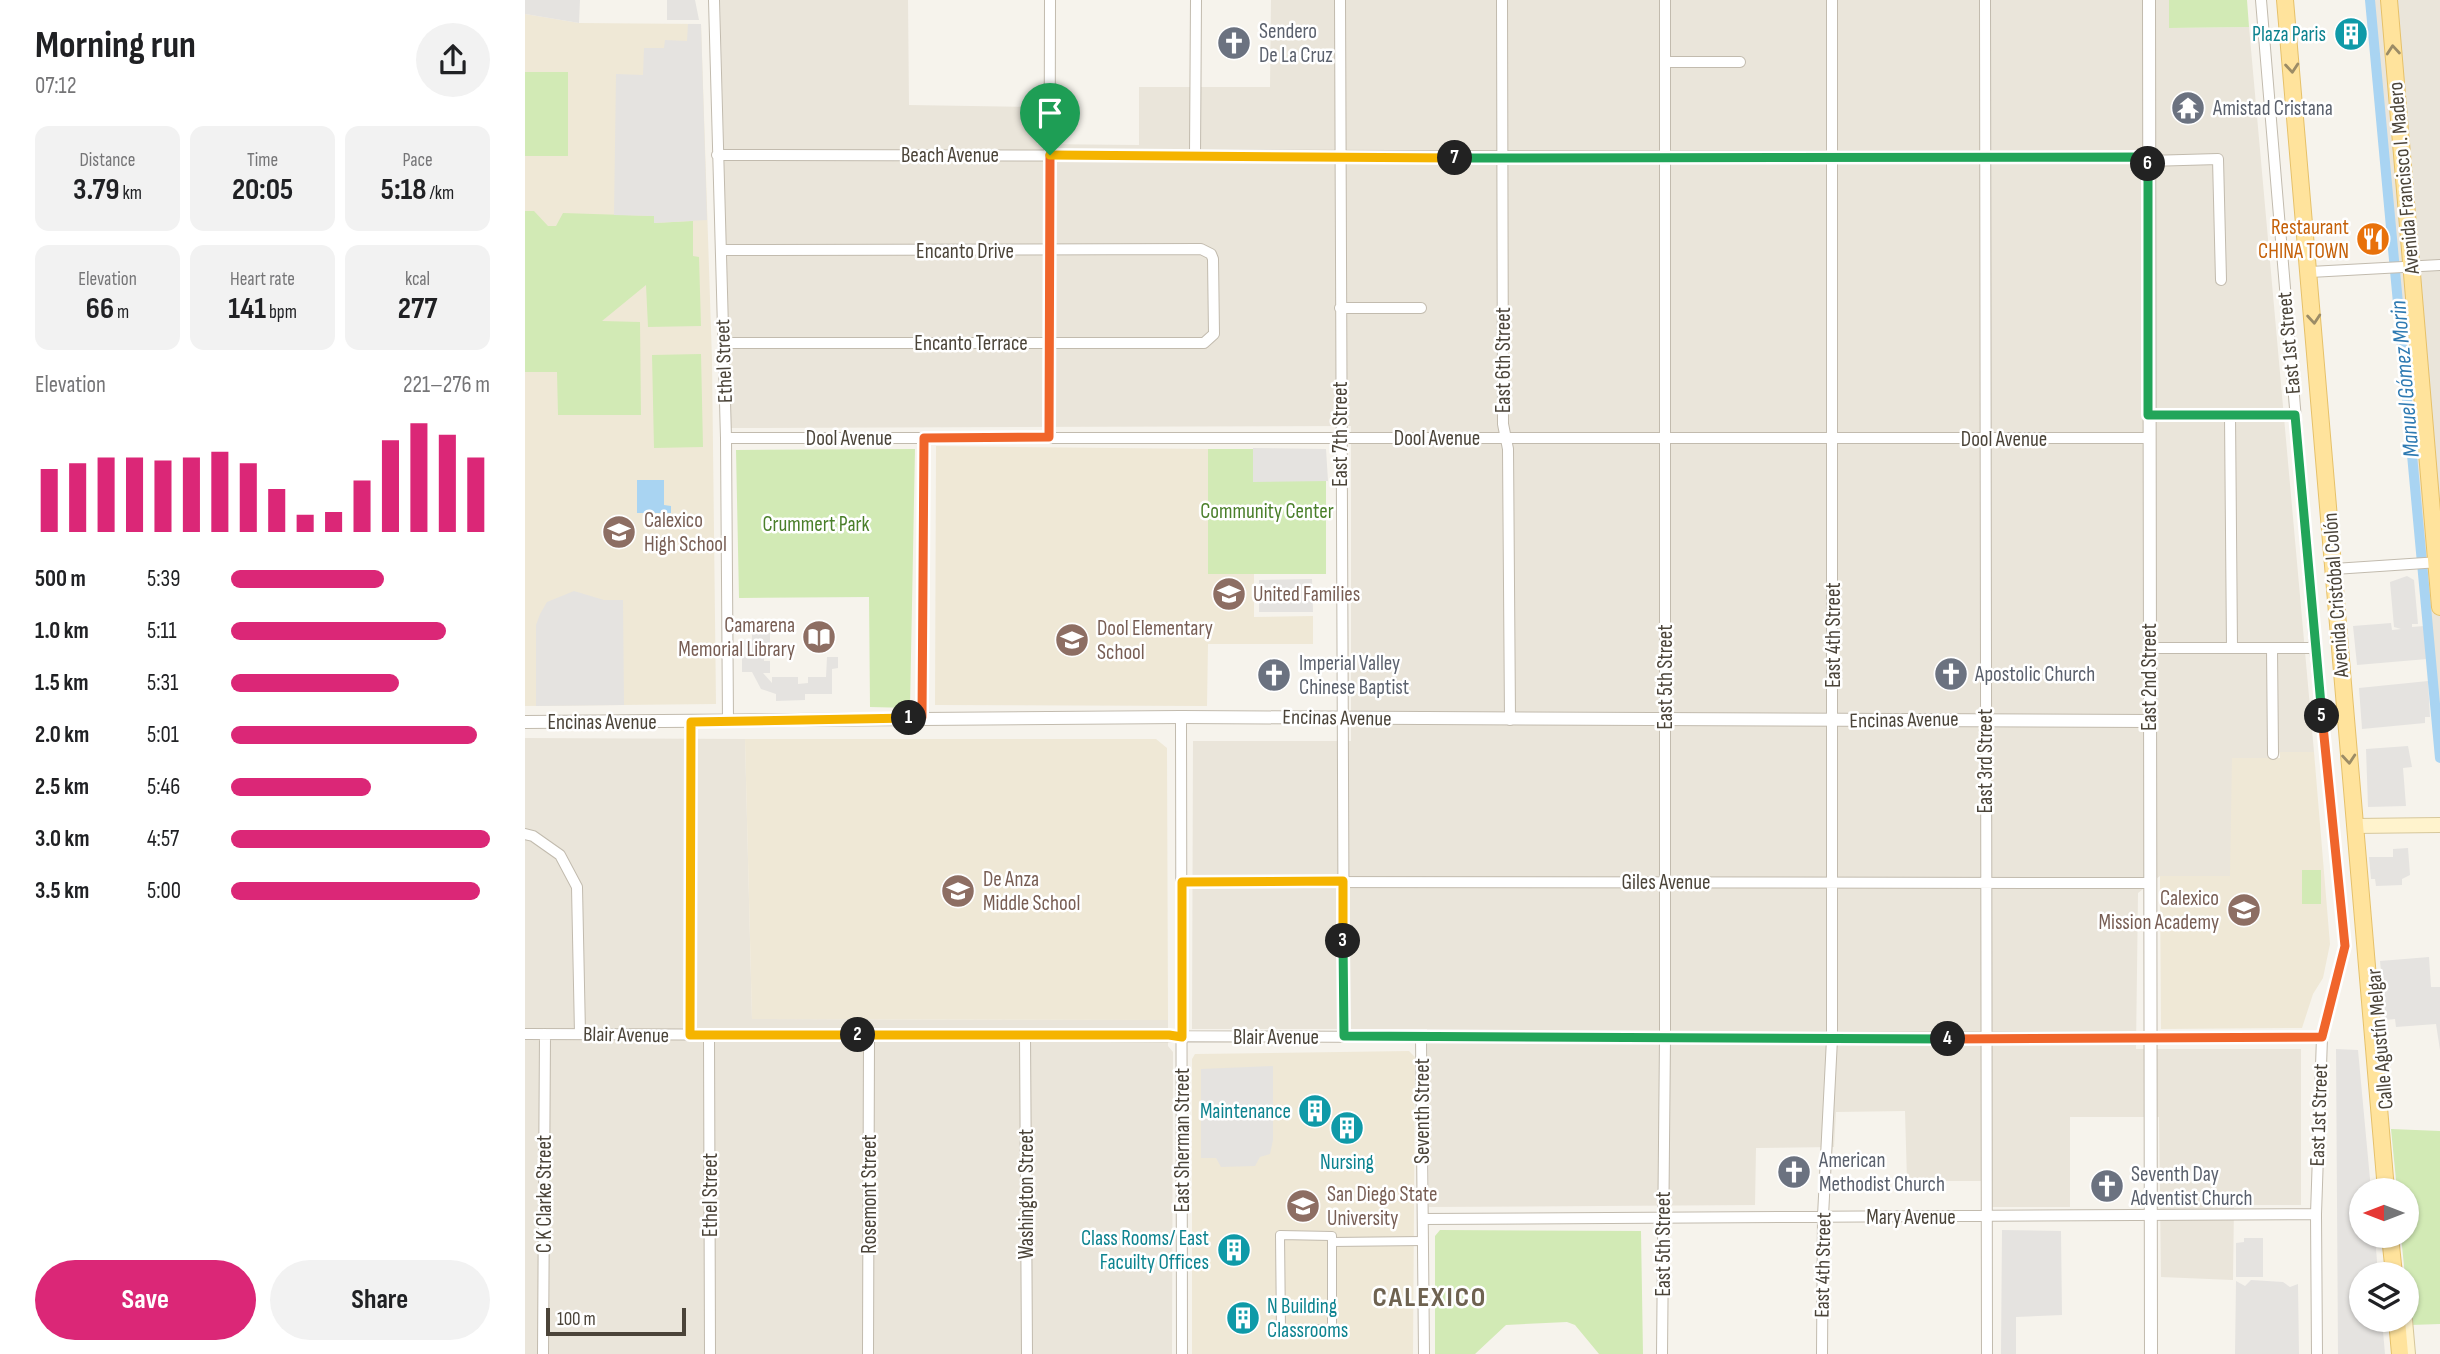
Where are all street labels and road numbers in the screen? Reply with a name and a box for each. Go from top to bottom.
street label: Avenida Francisco I. Madero [2383,81,2425,276]
street label: Beach Avenue [901,143,999,168]
street label: Encanto Drive [916,239,1014,264]
street label: East 1st Street [2272,291,2306,395]
street label: East 6th Street [1491,307,1516,413]
street label: Ethel Street [710,319,738,403]
street label: Encanto Terrace [914,331,1028,356]
street label: East 7th Street [1328,381,1353,487]
street label: Dool Avenue [806,426,892,451]
street label: Dool Avenue [1394,426,1480,451]
street label: Dool Avenue [1961,427,2047,452]
street label: Avenida Cristóbal Colón [2318,512,2354,679]
street label: East 4th Street [1821,582,1846,688]
street label: East 2nd Street [2137,623,2162,731]
street label: East 5th Street [1653,624,1678,730]
street label: Encinas Avenue [1282,705,1392,731]
street label: Encinas Avenue [1849,707,1959,733]
street label: East 3rd Street [1973,709,1998,813]
street label: Encinas Avenue [547,710,657,735]
street label: Giles Avenue [1622,870,1711,895]
street label: Calle Agustín Melgar [2361,968,2399,1110]
street label: Blair Avenue [583,1022,669,1048]
street label: Blair Avenue [1233,1025,1319,1050]
street label: Seventh Street [1410,1058,1435,1164]
street label: East 1st Street [2305,1063,2333,1167]
street label: East Sherman Street [1170,1068,1195,1212]
street label: Washington Street [1014,1129,1039,1259]
street label: Rosemont Street [857,1134,882,1254]
street label: C K Clarke Street [532,1135,557,1253]
street label: Ethel Street [698,1153,723,1237]
street label: East 5th Street [1651,1191,1676,1297]
street label: Mary Avenue [1866,1205,1956,1230]
street label: East 4th Street [1810,1212,1836,1318]

